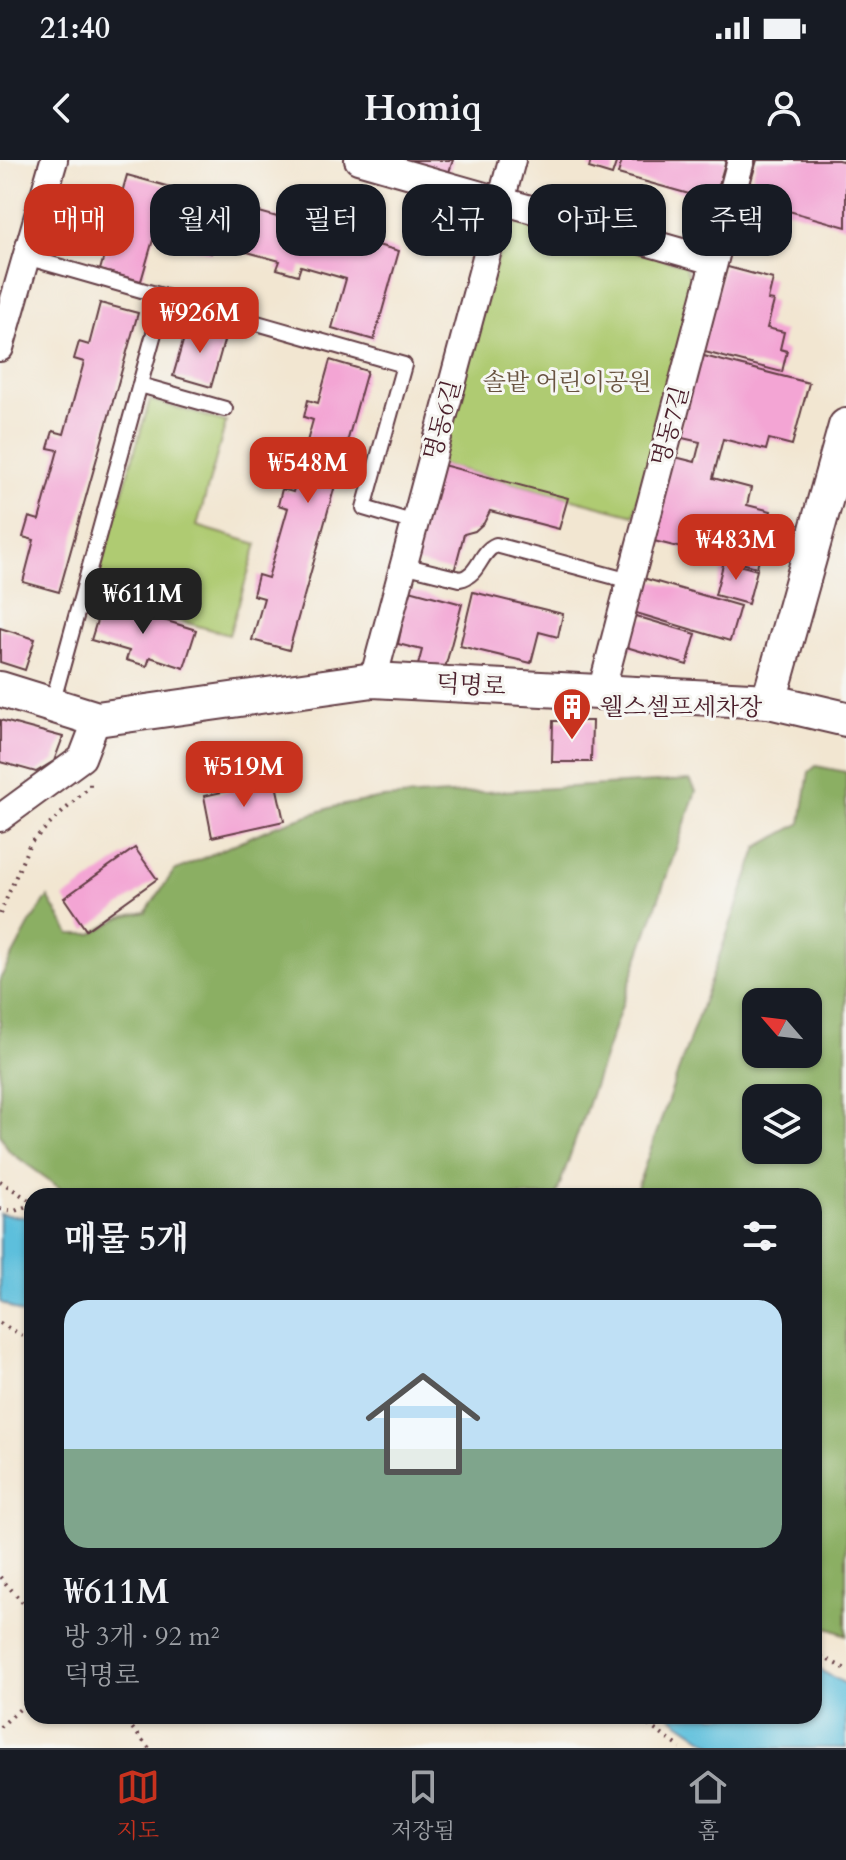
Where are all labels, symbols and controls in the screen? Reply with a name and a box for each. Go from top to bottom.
text: 21:40 [40,8,110,49]
text: Homiq [364,84,482,133]
icon: back [40,86,84,130]
icon: person [762,86,806,130]
chip: 매매 [24,184,134,256]
chip: 월세 [150,184,260,256]
chip: 필터 [276,184,386,256]
chip: 신규 [402,184,512,256]
chip: 아파트 [528,184,666,256]
chip: 주택 [682,184,792,256]
pin: ₩926M [144,287,256,355]
text: ₩926M [160,295,240,330]
park label: 솔밭 어린이공원 [483,366,651,399]
street label: 명동6길 [416,376,469,464]
street label: 명동7길 [644,382,697,470]
pin: ₩548M [252,437,364,505]
text: ₩548M [268,445,348,480]
pin: ₩483M [680,514,792,582]
text: ₩483M [696,522,776,557]
pin: ₩611M [87,568,199,636]
text: ₩611M [103,576,183,611]
street label: 덕명로 [435,667,507,704]
building icon: 웰스셀프세차장 [551,686,593,741]
place label: 웰스셀프세차장 [600,691,763,724]
pin: ₩519M [188,741,300,809]
text: ₩519M [204,749,284,784]
north arrow [742,988,822,1068]
map controls [742,988,822,1164]
button: layers [742,1084,822,1164]
icon: filters [738,1214,782,1258]
text: 매물 5개 [64,1216,189,1262]
icon: home [351,1352,495,1496]
text: ₩611M [64,1569,169,1615]
text: 방 3개 · 92 m² [64,1619,219,1654]
text: 덕명로 [64,1658,139,1693]
tab: 지도 [116,1765,160,1846]
tab: 저장됨 [391,1765,455,1846]
tab: 홈 [686,1765,730,1846]

